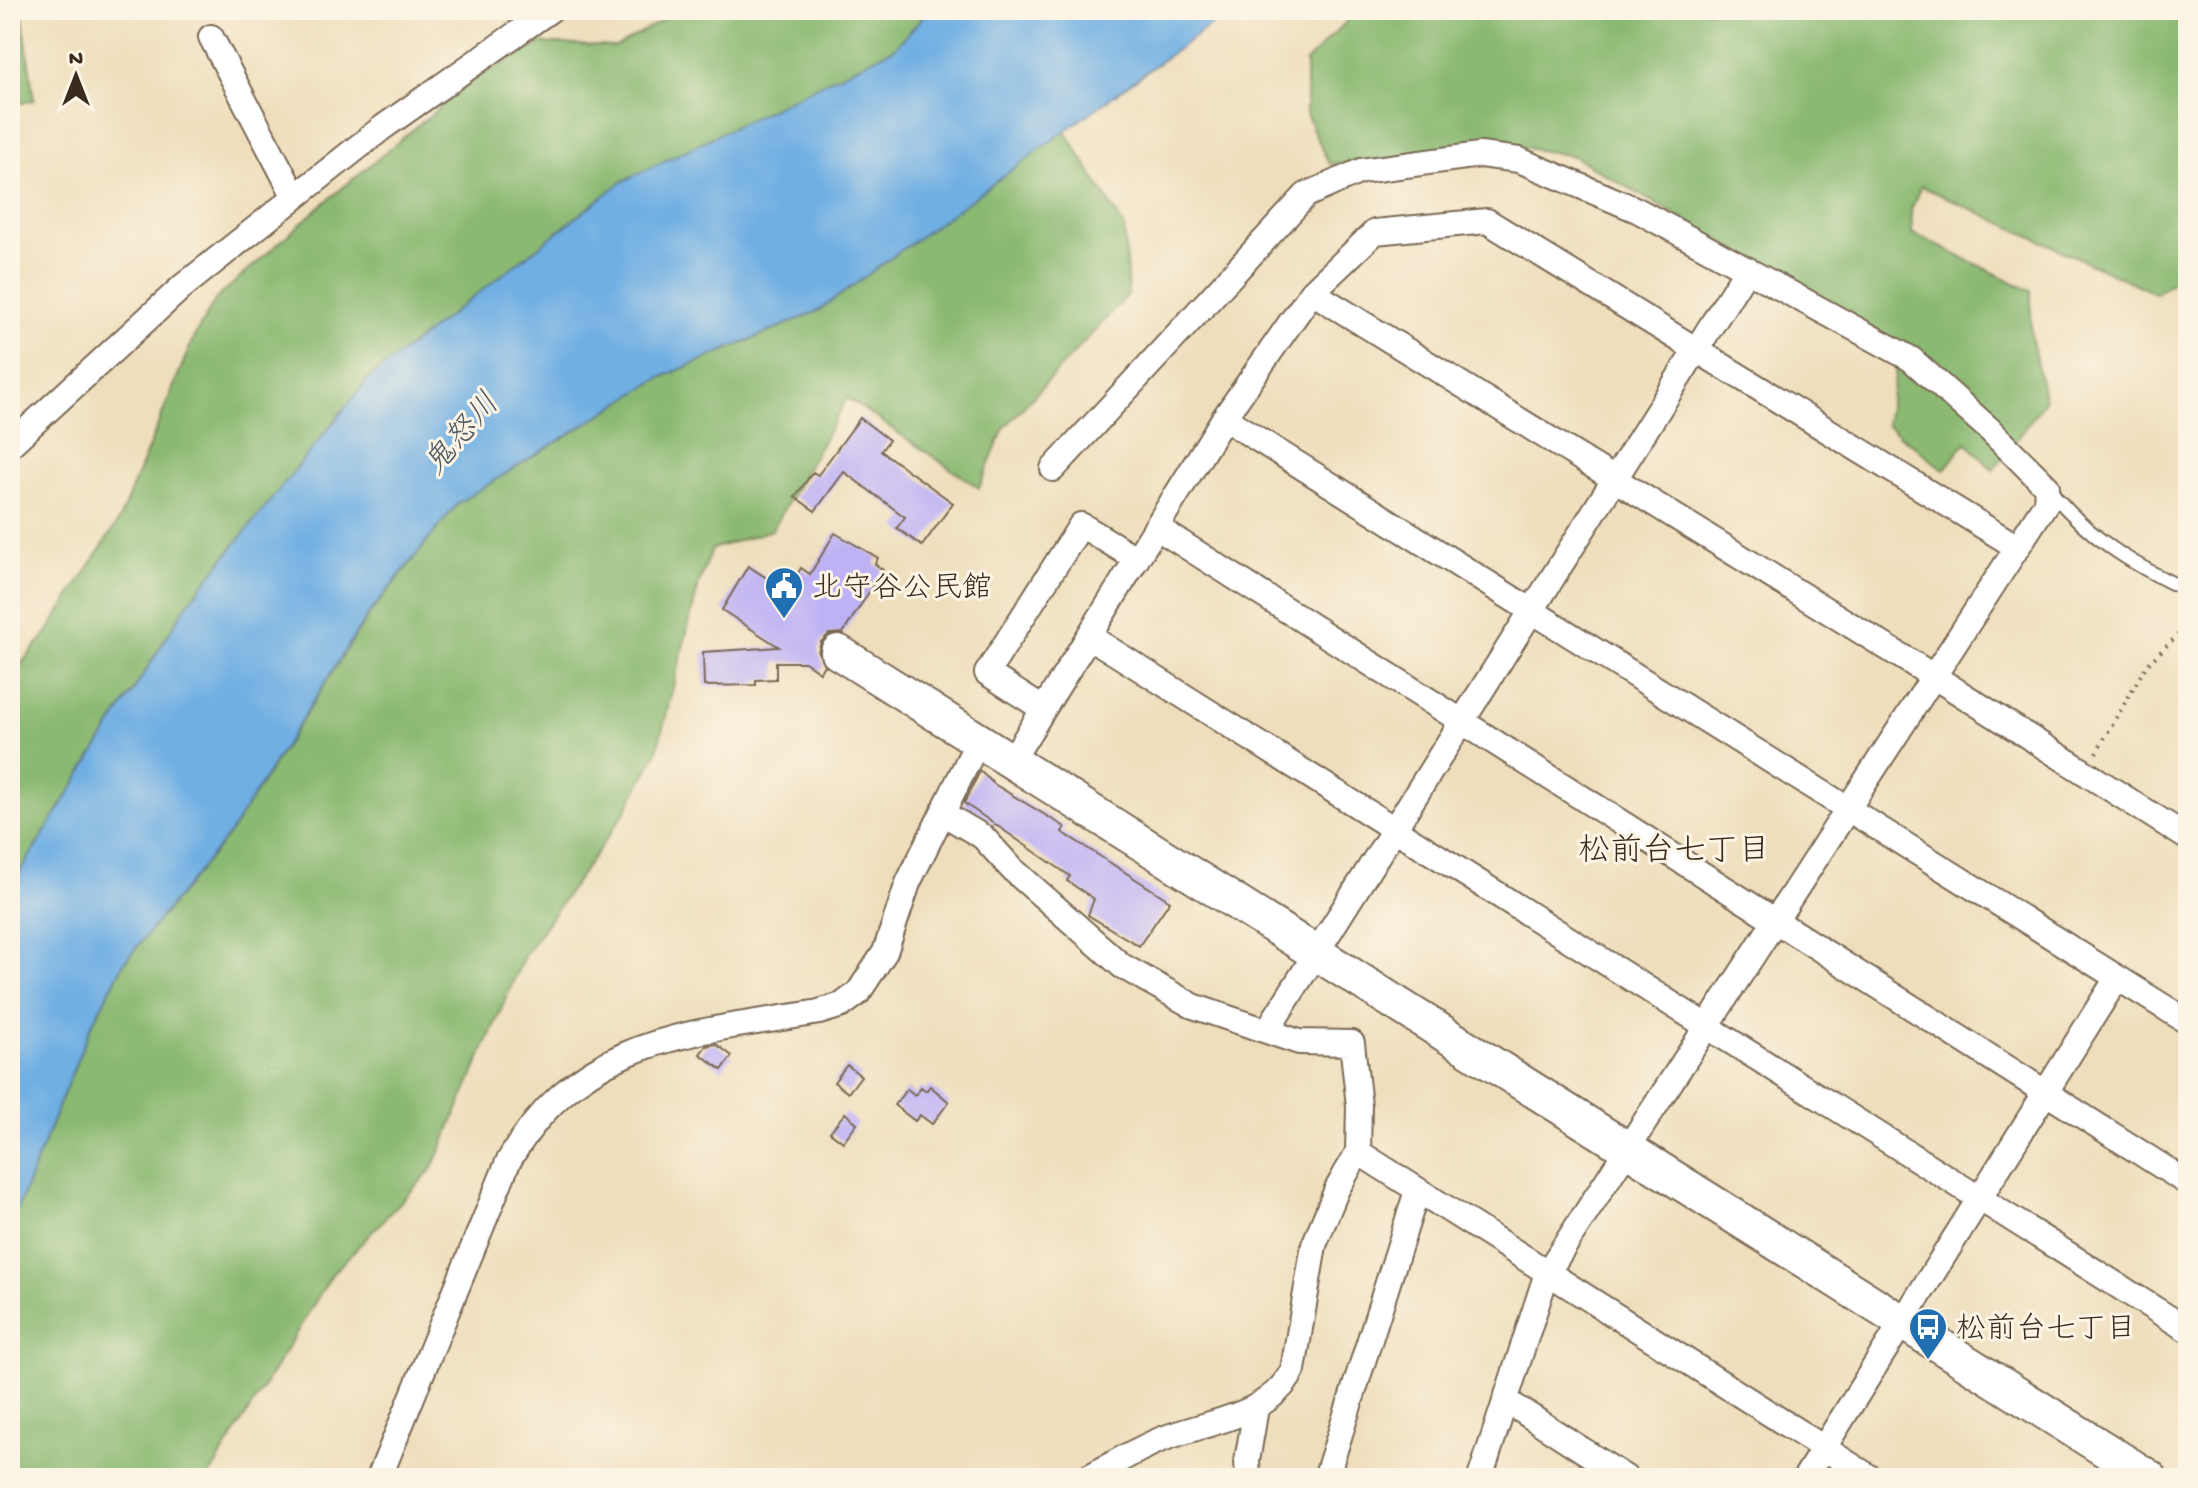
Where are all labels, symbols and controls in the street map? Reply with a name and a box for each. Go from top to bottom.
north arrow [36,36,116,116]
text: N [69,47,83,73]
water label: 鬼怒川 [417,386,510,484]
public building icon: 北守谷公民館 [763,565,805,620]
place label: 北守谷公民館 [812,572,992,608]
district label: 松前台七丁目 [1578,833,1770,872]
bus stop icon: 松前台七丁目 [1907,1306,1949,1361]
place label: 松前台七丁目 [1956,1312,2136,1349]

